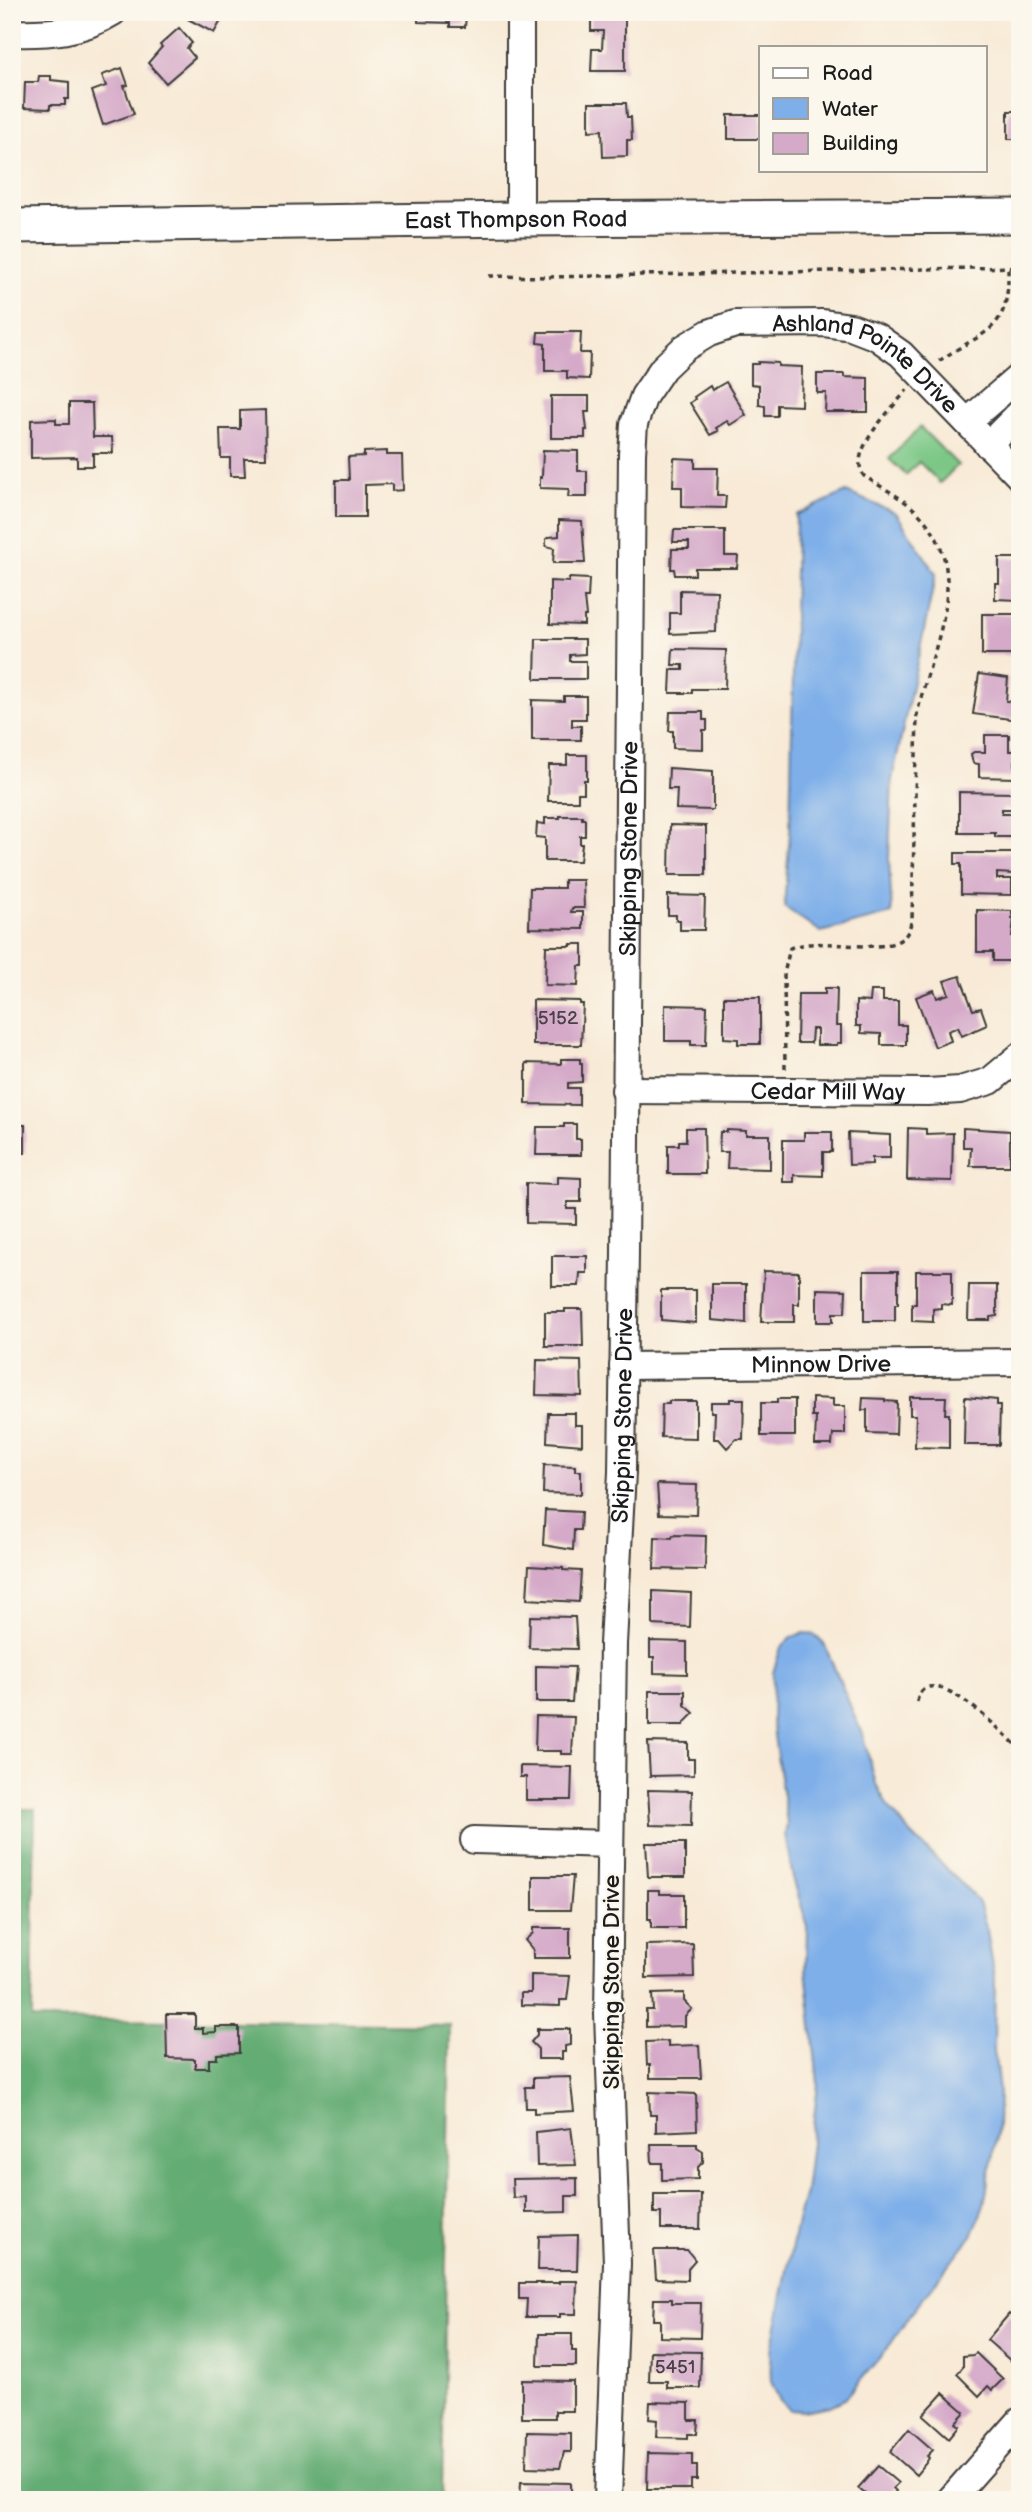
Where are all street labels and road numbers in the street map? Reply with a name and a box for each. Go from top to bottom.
street label: East Thompson Road [404,205,627,236]
street label: Ashland Pointe Drive [772,310,964,420]
street label: Skipping Stone Drive [615,741,644,956]
street label: Cedar Mill Way [751,1078,906,1107]
street label: Skipping Stone Drive [606,1308,639,1524]
street label: Minnow Drive [751,1350,891,1380]
street label: Skipping Stone Drive [598,1875,626,2089]

